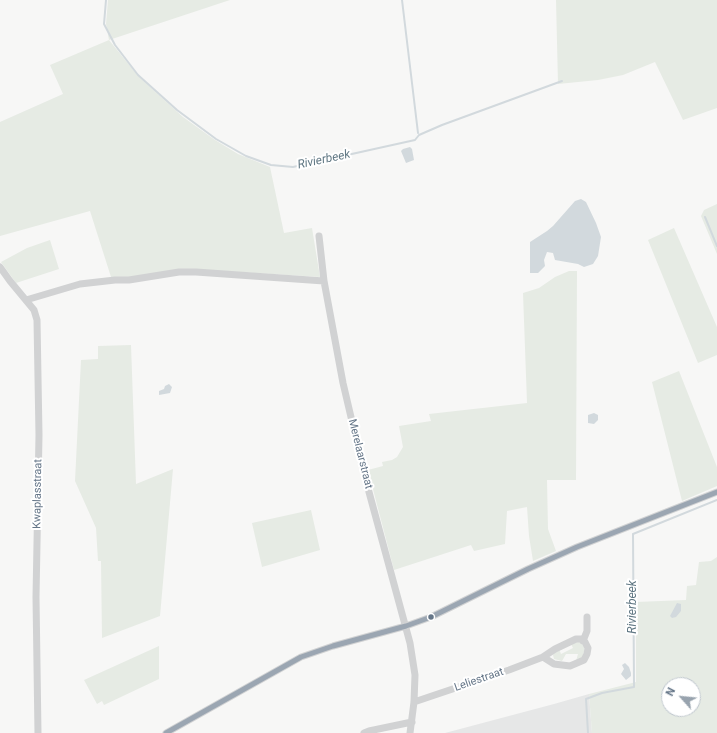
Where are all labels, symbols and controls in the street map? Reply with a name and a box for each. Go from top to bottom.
water label: Rivierbeek [296,147,352,173]
street label: Merelaarstraat [345,418,375,490]
street label: Kwaplasstraat [31,459,45,529]
water label: Rivierbeek [626,580,640,634]
unlabelled marker [426,612,436,622]
street label: Leliestraat [453,665,505,695]
north arrow [661,677,701,717]
text: N [663,685,678,698]

